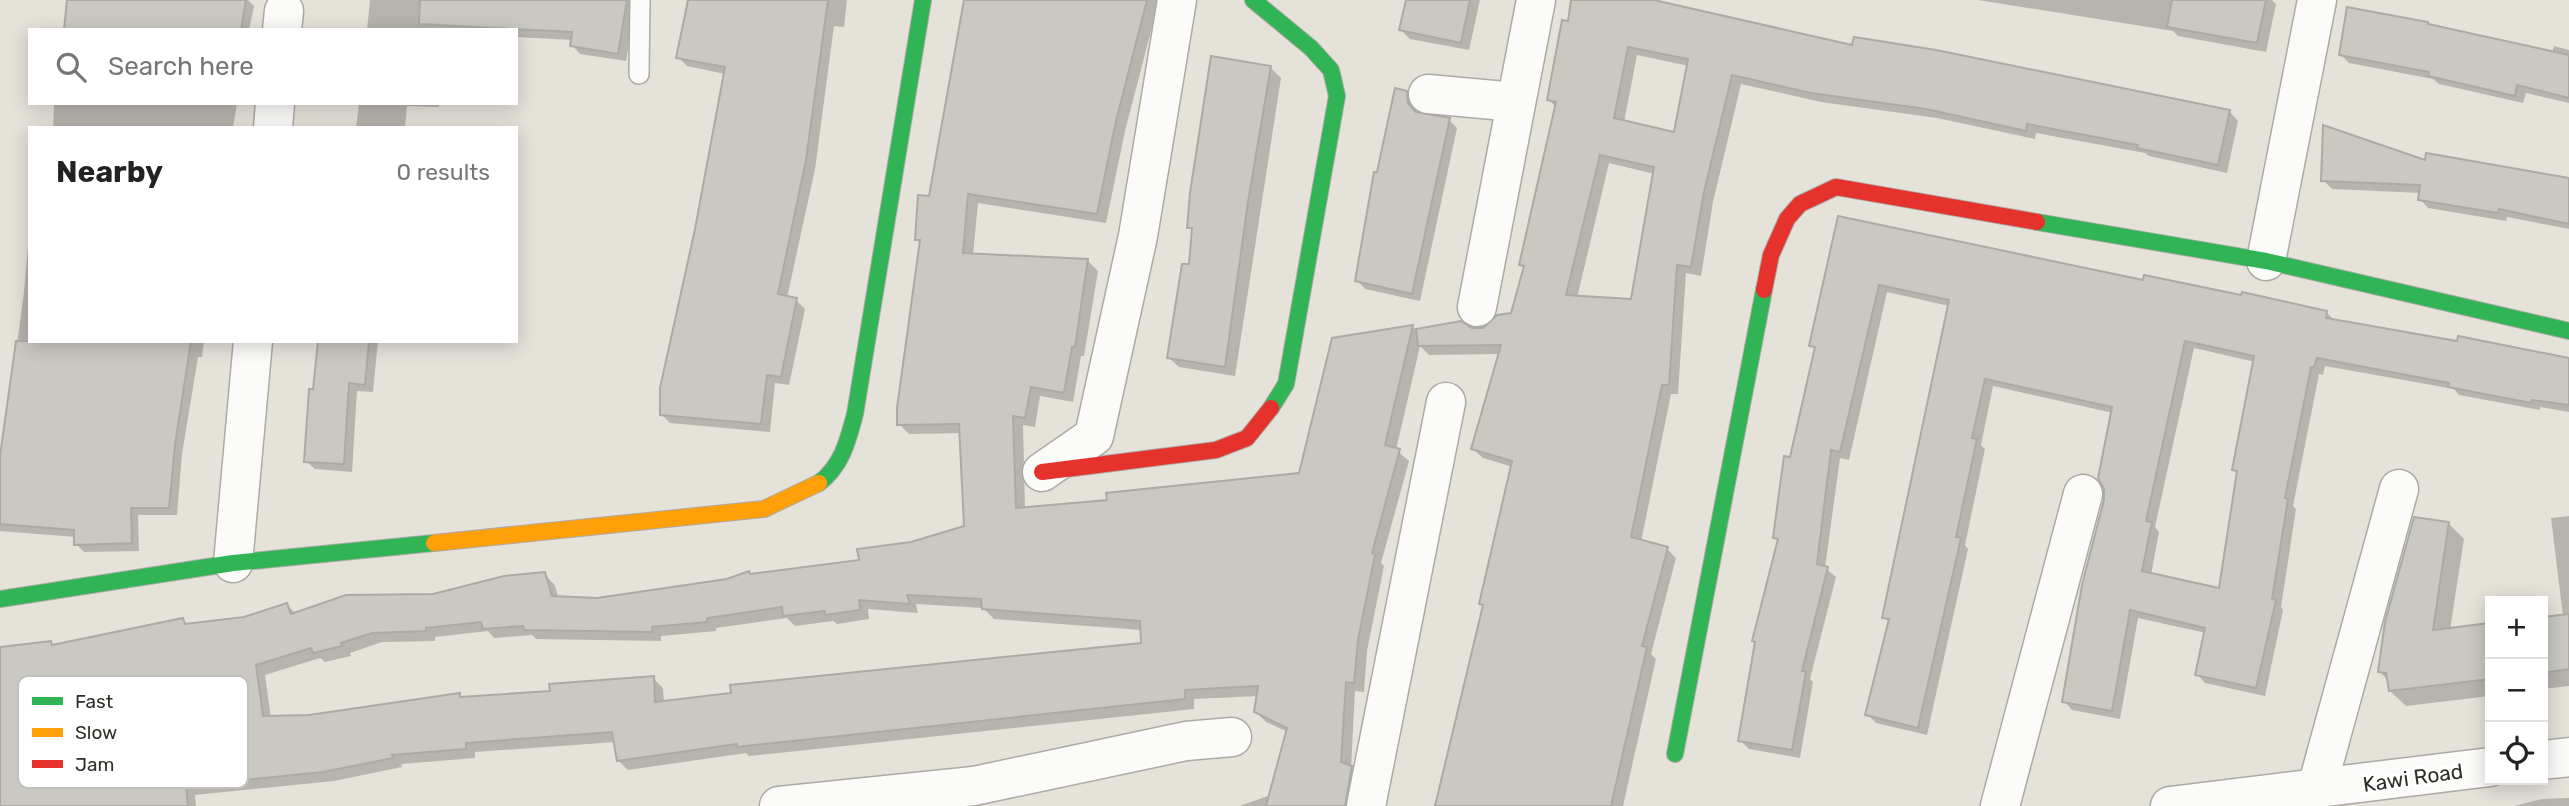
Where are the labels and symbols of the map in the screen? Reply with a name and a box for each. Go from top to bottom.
legend [18,676,248,788]
text: Fast [75,690,114,713]
text: Slow [75,721,117,744]
text: Jam [75,753,114,776]
street label: Kawi Road [2361,758,2465,797]

